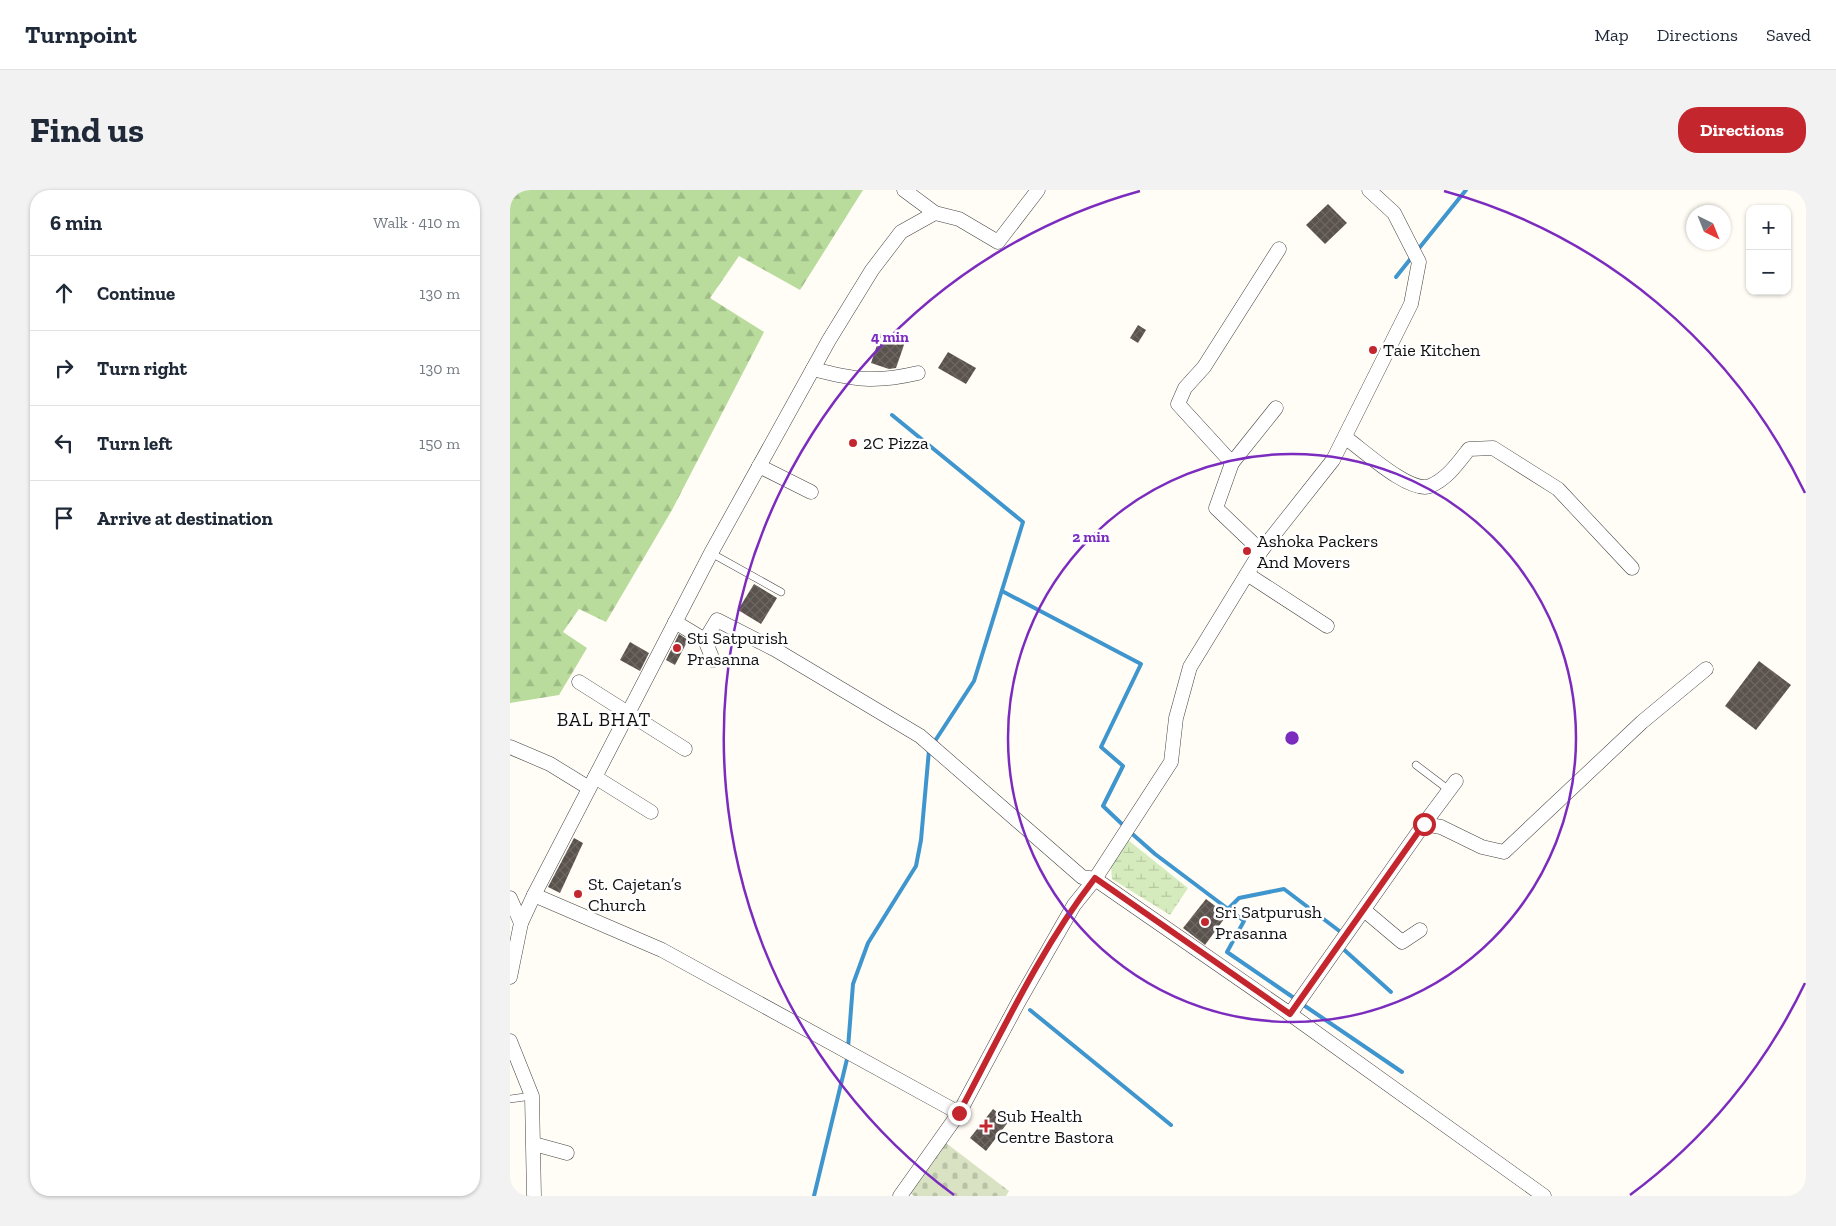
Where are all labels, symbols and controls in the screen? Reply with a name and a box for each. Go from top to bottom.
text: Turnpoint [25,20,137,49]
text: Map [1594,24,1629,46]
text: Directions [1657,24,1738,46]
text: Saved [1766,24,1811,46]
button: Directions [1678,107,1806,153]
text: Find us [30,109,144,151]
north arrow [1686,205,1731,250]
map controls [1746,205,1791,295]
button: + [1746,205,1791,250]
text: 6 min [50,210,102,235]
text: Walk · 410 m [373,213,460,232]
button: − [1746,250,1791,295]
icon: ahead [50,279,78,307]
text: Continue [97,282,175,305]
text: 130 m [419,284,460,303]
text: 4 min [871,328,909,346]
place label: Taie Kitchen [1383,339,1481,361]
marker: Taie Kitchen [1367,344,1379,356]
icon: right [50,354,78,382]
text: Turn right [97,357,187,380]
text: 130 m [419,359,460,378]
icon: left [50,429,78,457]
text: Turn left [97,432,172,455]
place label: 2C Pizza [863,432,929,454]
text: 150 m [419,434,460,453]
marker: 2C Pizza [847,437,859,449]
icon: arrive [50,504,78,532]
text: Arrive at destination [97,507,273,530]
text: 2 min [1072,528,1110,546]
place label: Ashoka Packers And Movers [1257,530,1378,573]
marker: Ashoka Packers And Movers [1241,545,1253,557]
place label: Sti Satpurish Prasanna [687,627,788,670]
marker: Sti Satpurish Prasanna [671,642,683,654]
district label: BAL BHAT [557,708,651,731]
centre of rings [1283,729,1301,747]
route start [1413,813,1436,836]
place label: St. Cajetan’s Church [588,873,682,916]
marker: St. Cajetan’s Church [572,888,584,900]
place label: Sri Satpurush Prasanna [1215,901,1322,944]
marker: Sri Satpurush Prasanna [1199,916,1211,928]
route end [948,1102,971,1125]
place label: Sub Health Centre Bastora [997,1105,1114,1148]
marker: Sub Health Centre Bastora [979,1119,993,1133]

